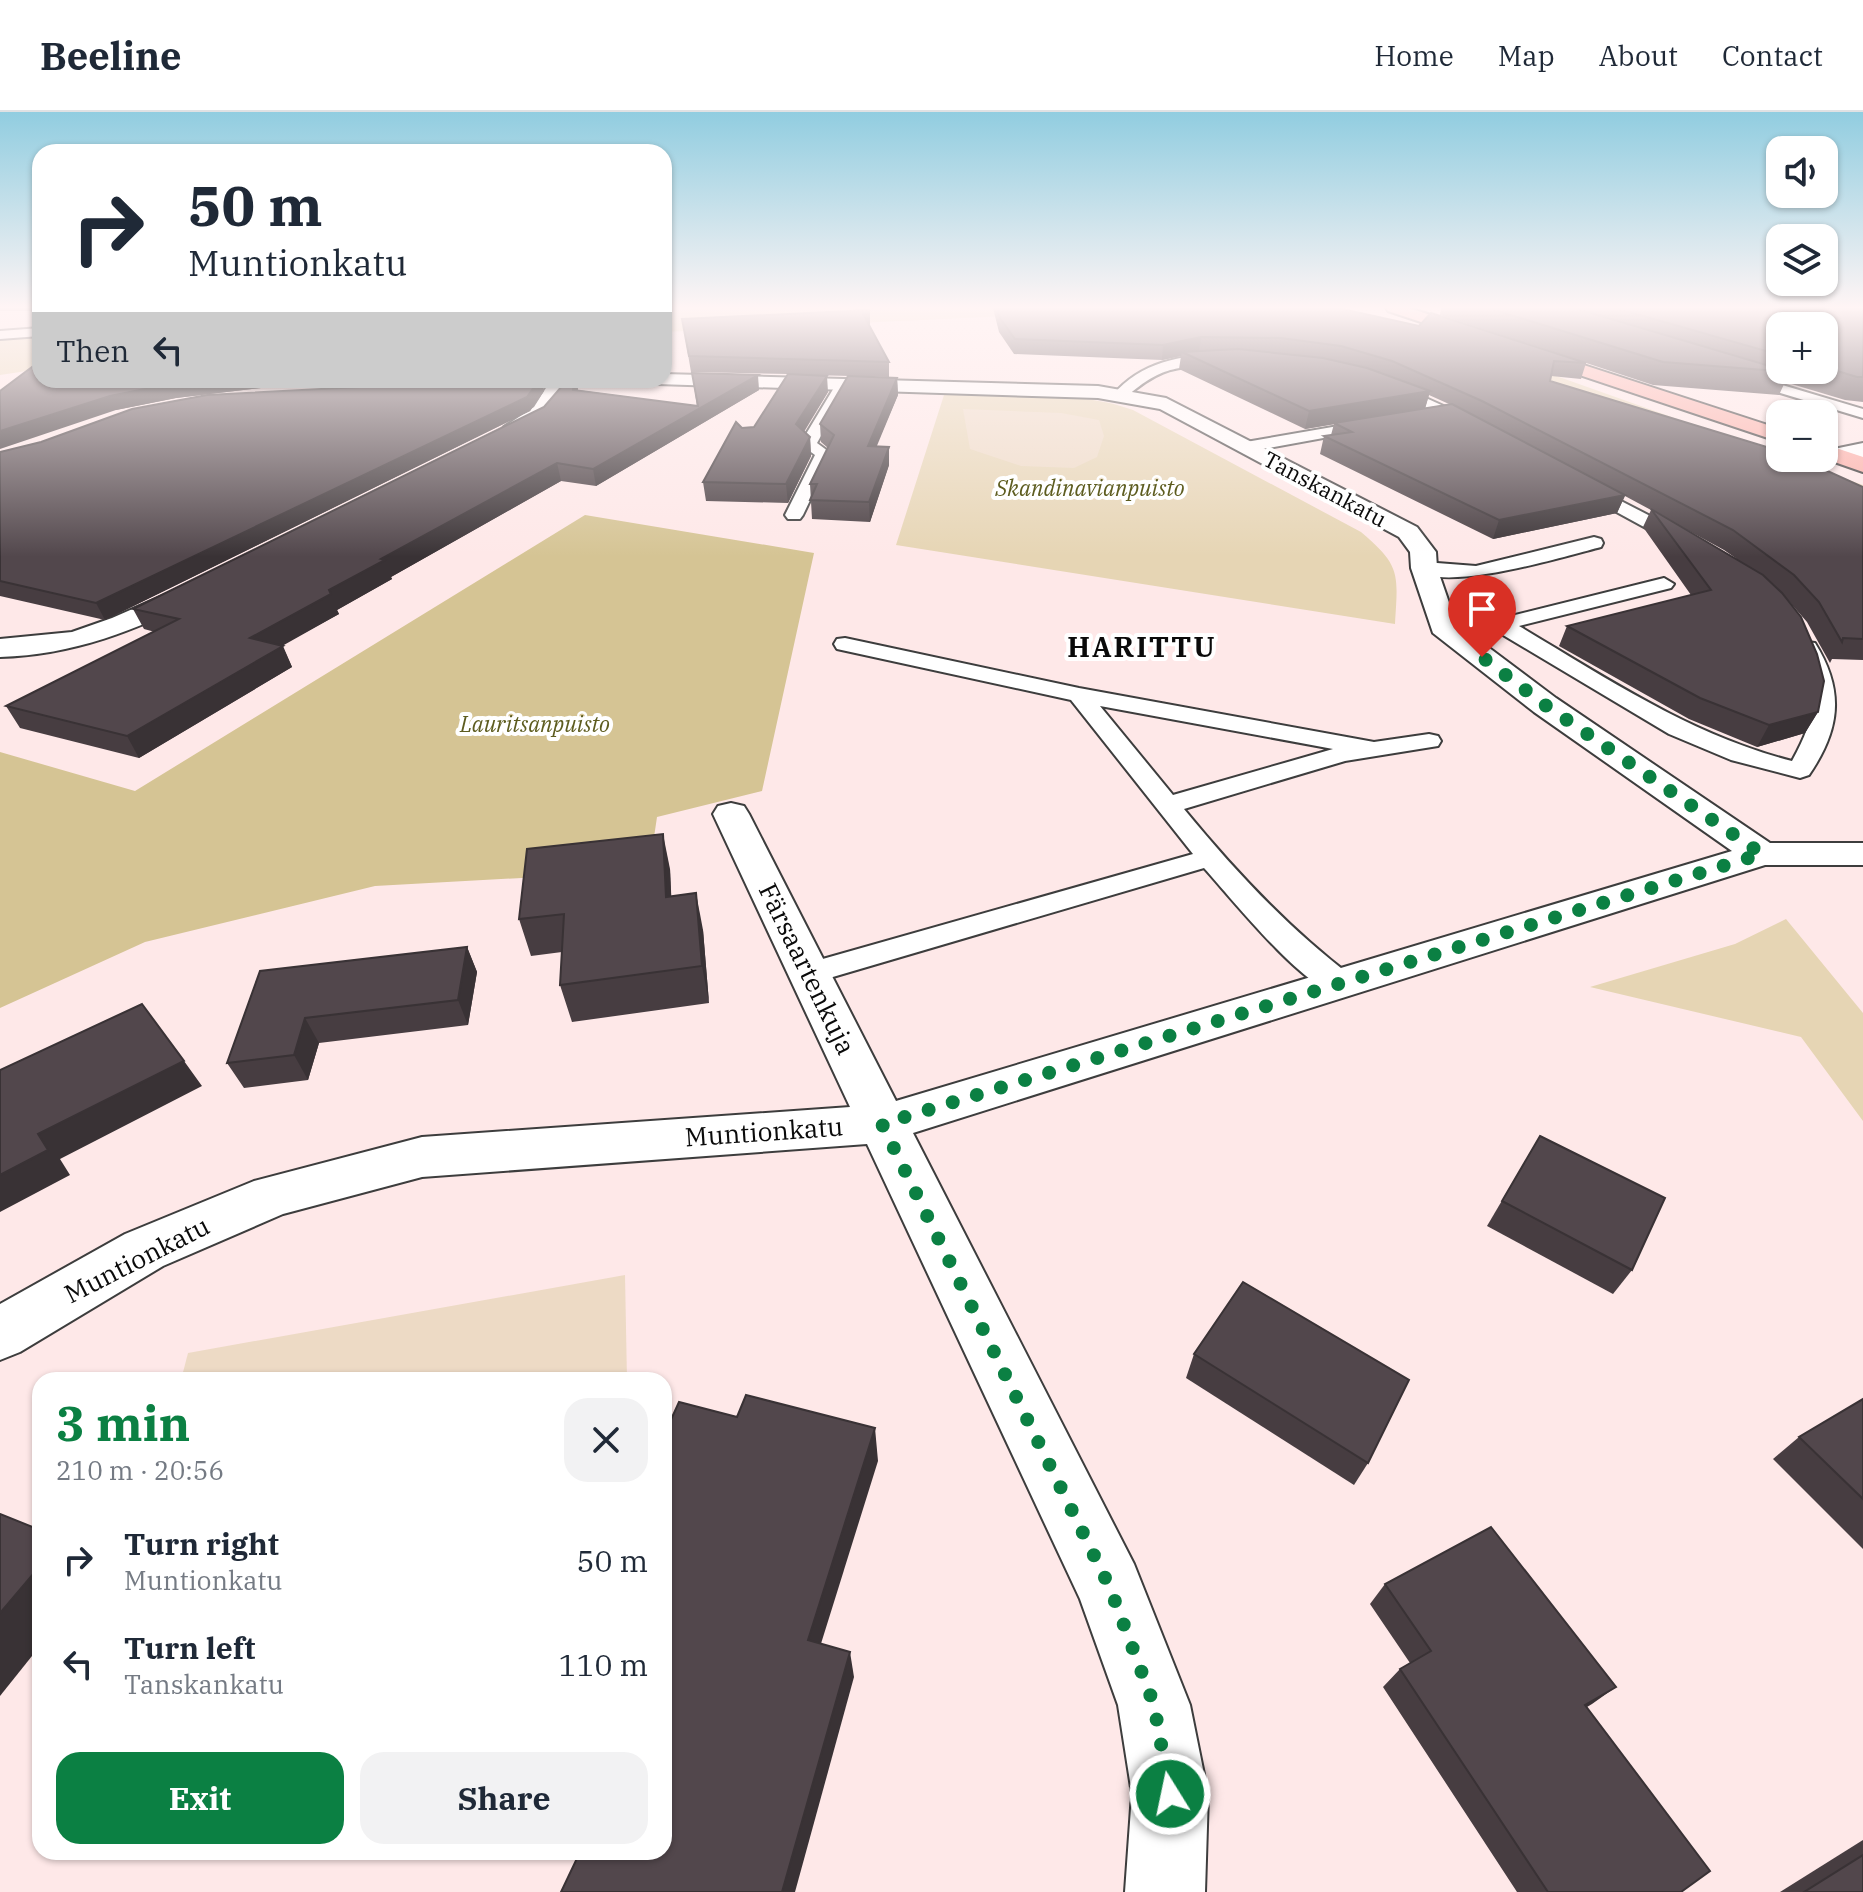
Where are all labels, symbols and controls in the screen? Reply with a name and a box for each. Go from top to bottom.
text: Beeline [40,31,182,80]
text: Home [1374,37,1454,74]
text: Map [1498,37,1555,74]
text: About [1599,37,1678,74]
text: Contact [1722,37,1823,74]
map controls [1766,136,1838,472]
button: sound [1766,136,1838,208]
text: 50 m [188,169,323,241]
icon: right [56,176,160,280]
button: layers [1766,224,1838,296]
text: Muntionkatu [188,239,407,286]
button: + [1766,312,1838,384]
icon: left [146,328,190,372]
text: Then [56,331,130,370]
button: − [1766,400,1838,472]
street label: Tanskankatu [1259,444,1392,533]
park label: Skandinavianpuisto [994,473,1185,502]
pin [1448,575,1516,657]
icon: arrive [1460,587,1504,631]
district label: HARITTU [1067,628,1217,665]
park label: Lauritsanpuisto [459,709,610,738]
street label: Färsaartenkuja [752,877,864,1060]
street label: Muntionkatu [684,1109,844,1153]
street label: Muntionkatu [58,1208,215,1310]
text: 3 min [56,1392,190,1454]
button: close [564,1398,648,1482]
text: 210 m · 20:56 [56,1453,224,1487]
text: Turn right [124,1524,279,1563]
icon: right [56,1538,100,1582]
text: 50 m [576,1541,648,1580]
text: Muntionkatu [124,1563,282,1597]
text: Turn left [124,1628,256,1667]
icon: left [56,1642,100,1686]
text: 110 m [558,1645,648,1684]
text: Tanskankatu [124,1667,284,1701]
button: Exit [56,1752,344,1844]
button: Share [360,1752,648,1844]
position arrow [1128,1752,1212,1836]

